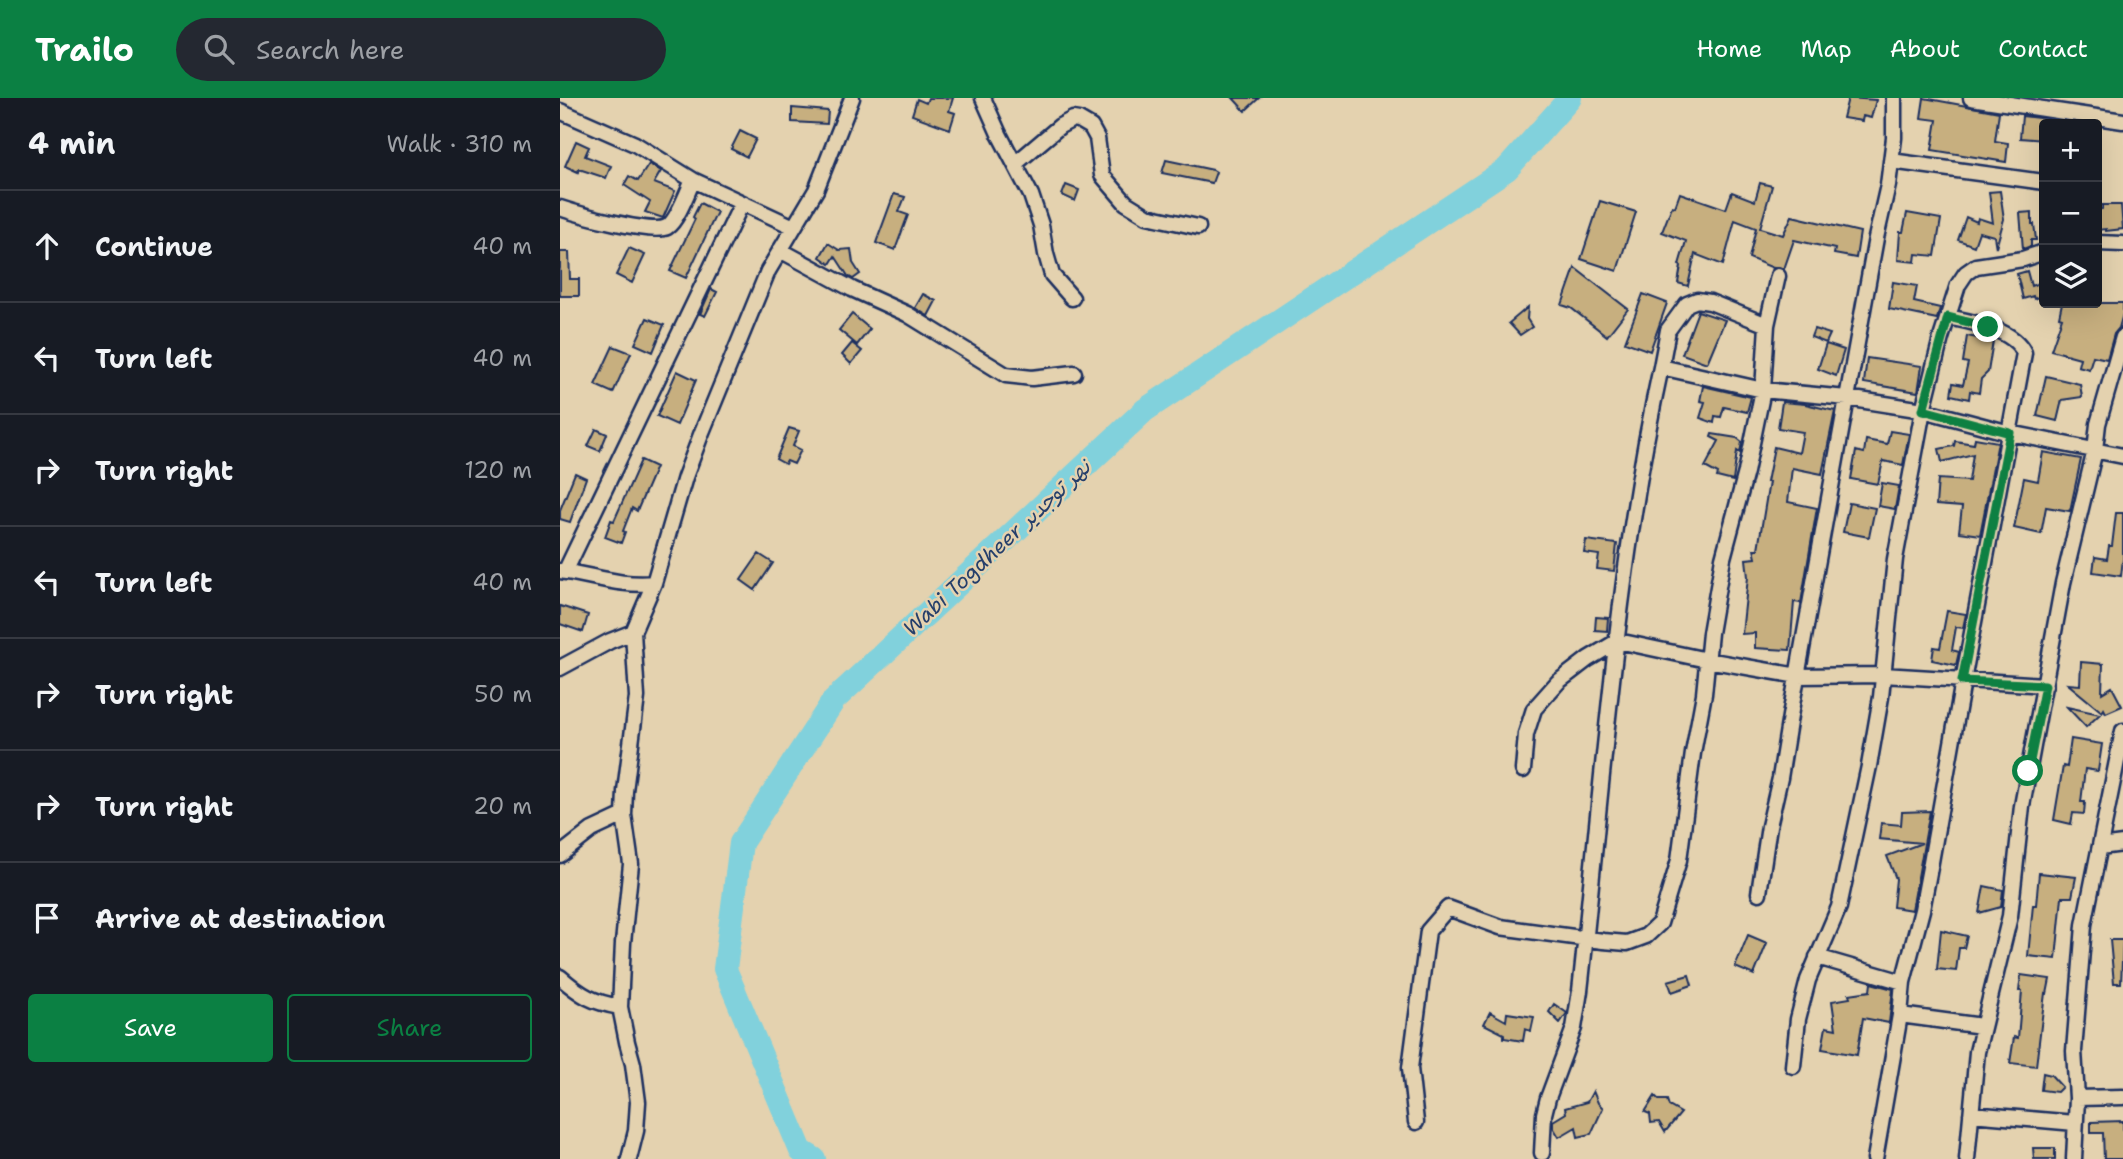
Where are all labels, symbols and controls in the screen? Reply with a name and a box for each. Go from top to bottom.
search box [176,18,666,81]
text: Trailo [35,27,134,72]
icon: search [200,30,238,68]
text: Search here [256,32,405,67]
text: Home [1696,33,1762,65]
text: Map [1800,33,1852,65]
text: About [1890,33,1960,65]
text: Contact [1998,33,2088,65]
map controls [2039,119,2102,308]
button: + [2039,119,2102,182]
text: 4 min [28,123,115,164]
text: Walk · 310 m [387,129,532,159]
button: − [2039,182,2102,245]
icon: ahead [28,227,66,265]
text: Continue [95,229,213,264]
text: 40 m [472,231,532,261]
button: layers [2039,245,2102,308]
route end [1972,311,2003,342]
icon: left [28,339,66,377]
text: Turn left [95,341,212,376]
text: 40 m [472,343,532,373]
icon: right [28,451,66,489]
water label: Wabi Togdheer نهر توجدير [897,452,1098,642]
text: Turn right [95,453,233,488]
text: 120 m [464,455,532,485]
icon: left [28,563,66,601]
text: Turn left [95,565,212,600]
text: 40 m [472,567,532,597]
icon: right [28,675,66,713]
text: Turn right [95,677,233,712]
text: 50 m [474,679,532,709]
route start [2012,755,2043,786]
icon: right [28,787,66,825]
text: Turn right [95,789,233,824]
text: 20 m [473,791,532,821]
icon: arrive [28,899,66,937]
text: Arrive at destination [95,901,385,936]
button: Save [28,994,273,1062]
button: Share [287,994,532,1062]

